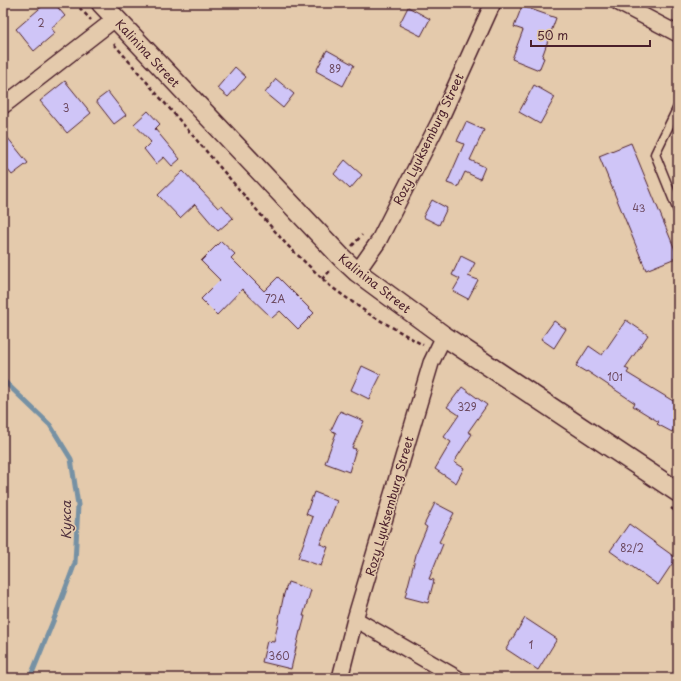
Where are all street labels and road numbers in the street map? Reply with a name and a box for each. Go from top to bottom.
street label: Kalinina Street [112,15,185,91]
street label: Rozy Lyuksemburg Street [388,70,468,208]
street label: Kalinina Street [335,249,415,317]
street label: Rozy Lyuksemburg Street [360,434,418,578]

